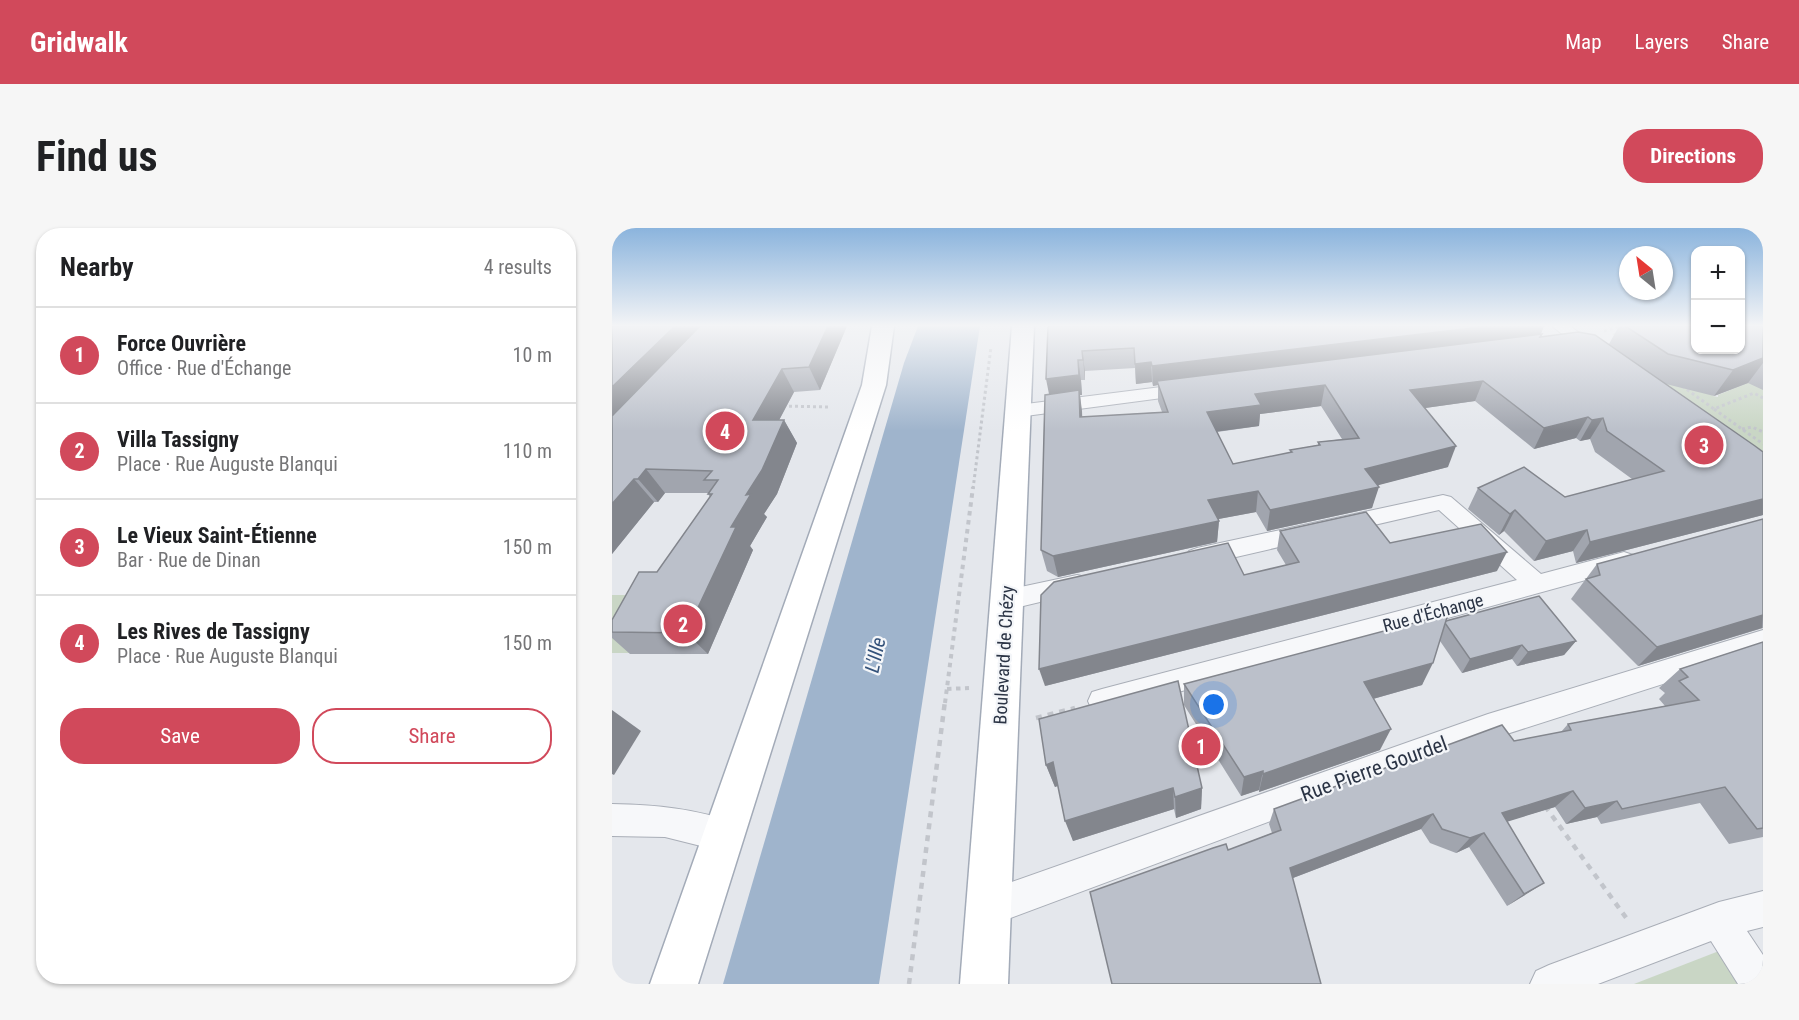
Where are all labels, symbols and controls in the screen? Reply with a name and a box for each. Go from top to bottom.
text: Gridwalk [30,26,128,59]
text: Map [1565,30,1602,54]
text: Layers [1635,30,1689,54]
text: Share [1722,30,1769,54]
button: Directions [1623,129,1763,183]
text: Find us [36,132,157,181]
north arrow [1619,246,1673,300]
map controls [1691,246,1745,354]
button: + [1691,246,1745,300]
text: Nearby [60,252,134,282]
text: 4 results [484,255,552,279]
button: − [1691,300,1745,354]
text: Force Ouvrière [117,331,246,356]
text: 1 [74,343,85,367]
text: 10 m [513,343,552,367]
text: Office · Rue d'Échange [117,356,291,380]
pin: 4 [706,408,744,454]
pin: 3 [1684,422,1724,468]
text: Villa Tassigny [117,427,239,452]
text: 2 [74,439,85,463]
text: 110 m [503,439,552,463]
text: Place · Rue Auguste Blanqui [117,452,338,476]
text: Le Vieux Saint-Étienne [117,523,317,548]
text: 3 [74,535,85,559]
text: 150 m [503,535,552,559]
text: Bar · Rue de Dinan [117,548,261,572]
street label: Boulevard de Chézy [989,585,1018,725]
street label: Rue d'Échange [1380,589,1485,636]
pin: 2 [664,602,702,646]
text: Les Rives de Tassigny [117,619,310,644]
text: 4 [74,631,85,655]
text: 150 m [503,631,552,655]
water label: L'Ille [860,635,890,675]
text: Place · Rue Auguste Blanqui [117,644,338,668]
your location [1199,690,1228,719]
button: Save [60,708,300,764]
button: Share [312,708,552,764]
pin: 1 [1182,724,1220,768]
street label: Rue Pierre Gourdel [1298,731,1450,807]

